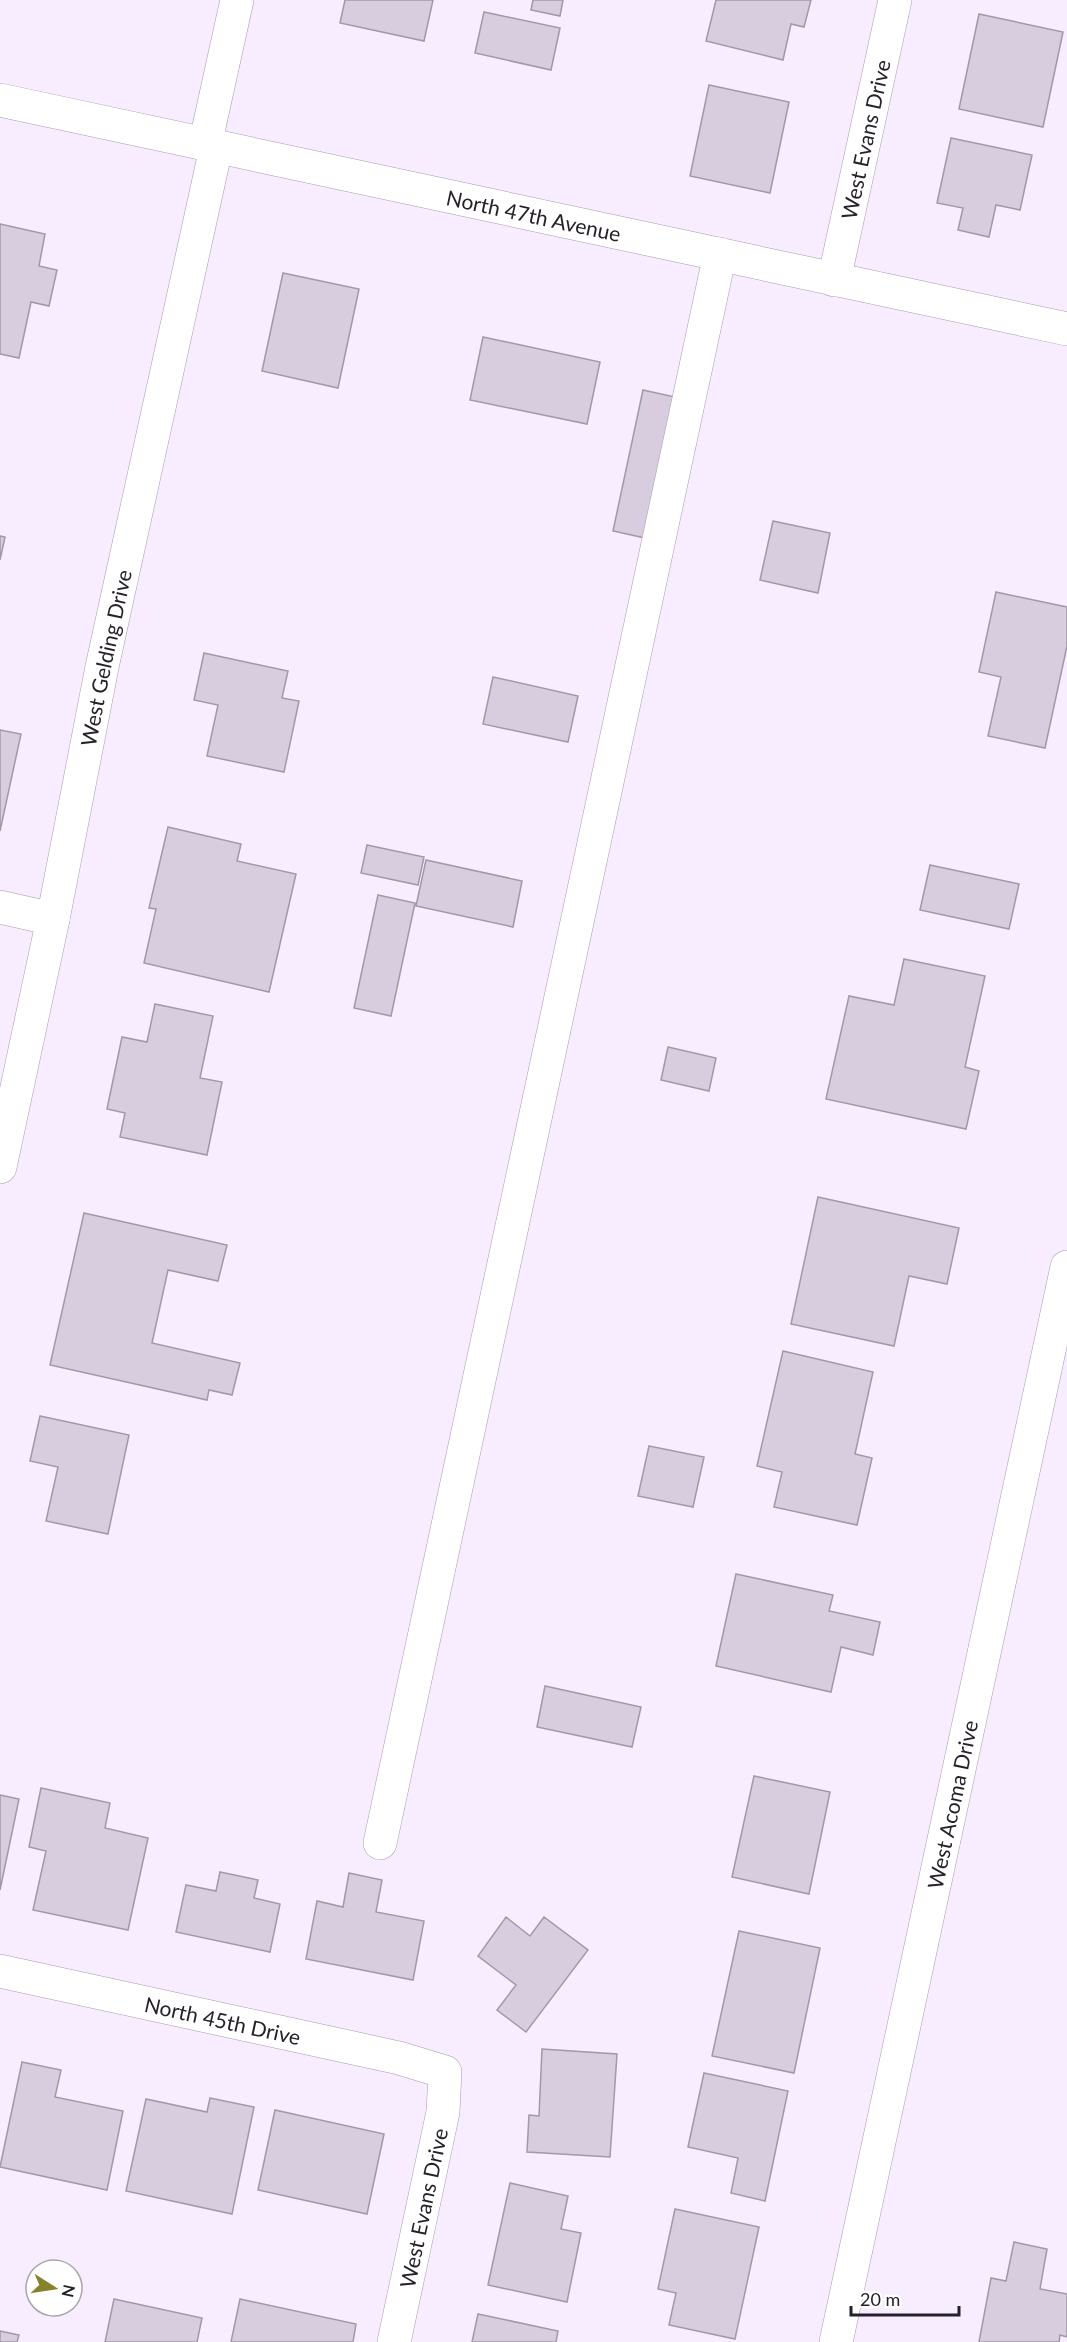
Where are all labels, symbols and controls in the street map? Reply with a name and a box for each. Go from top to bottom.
street label: West Evans Drive [835,57,894,221]
street label: North 47th Avenue [444,184,623,245]
street label: West Gelding Drive [74,567,136,748]
street label: West Acoma Drive [921,1718,982,1891]
street label: North 45th Drive [142,1990,303,2049]
street label: West Evans Drive [394,2126,452,2290]
north arrow [24,2258,84,2318]
scale bar [851,2279,959,2317]
text: N [59,2283,80,2299]
text: 20 m [860,2288,900,2310]

